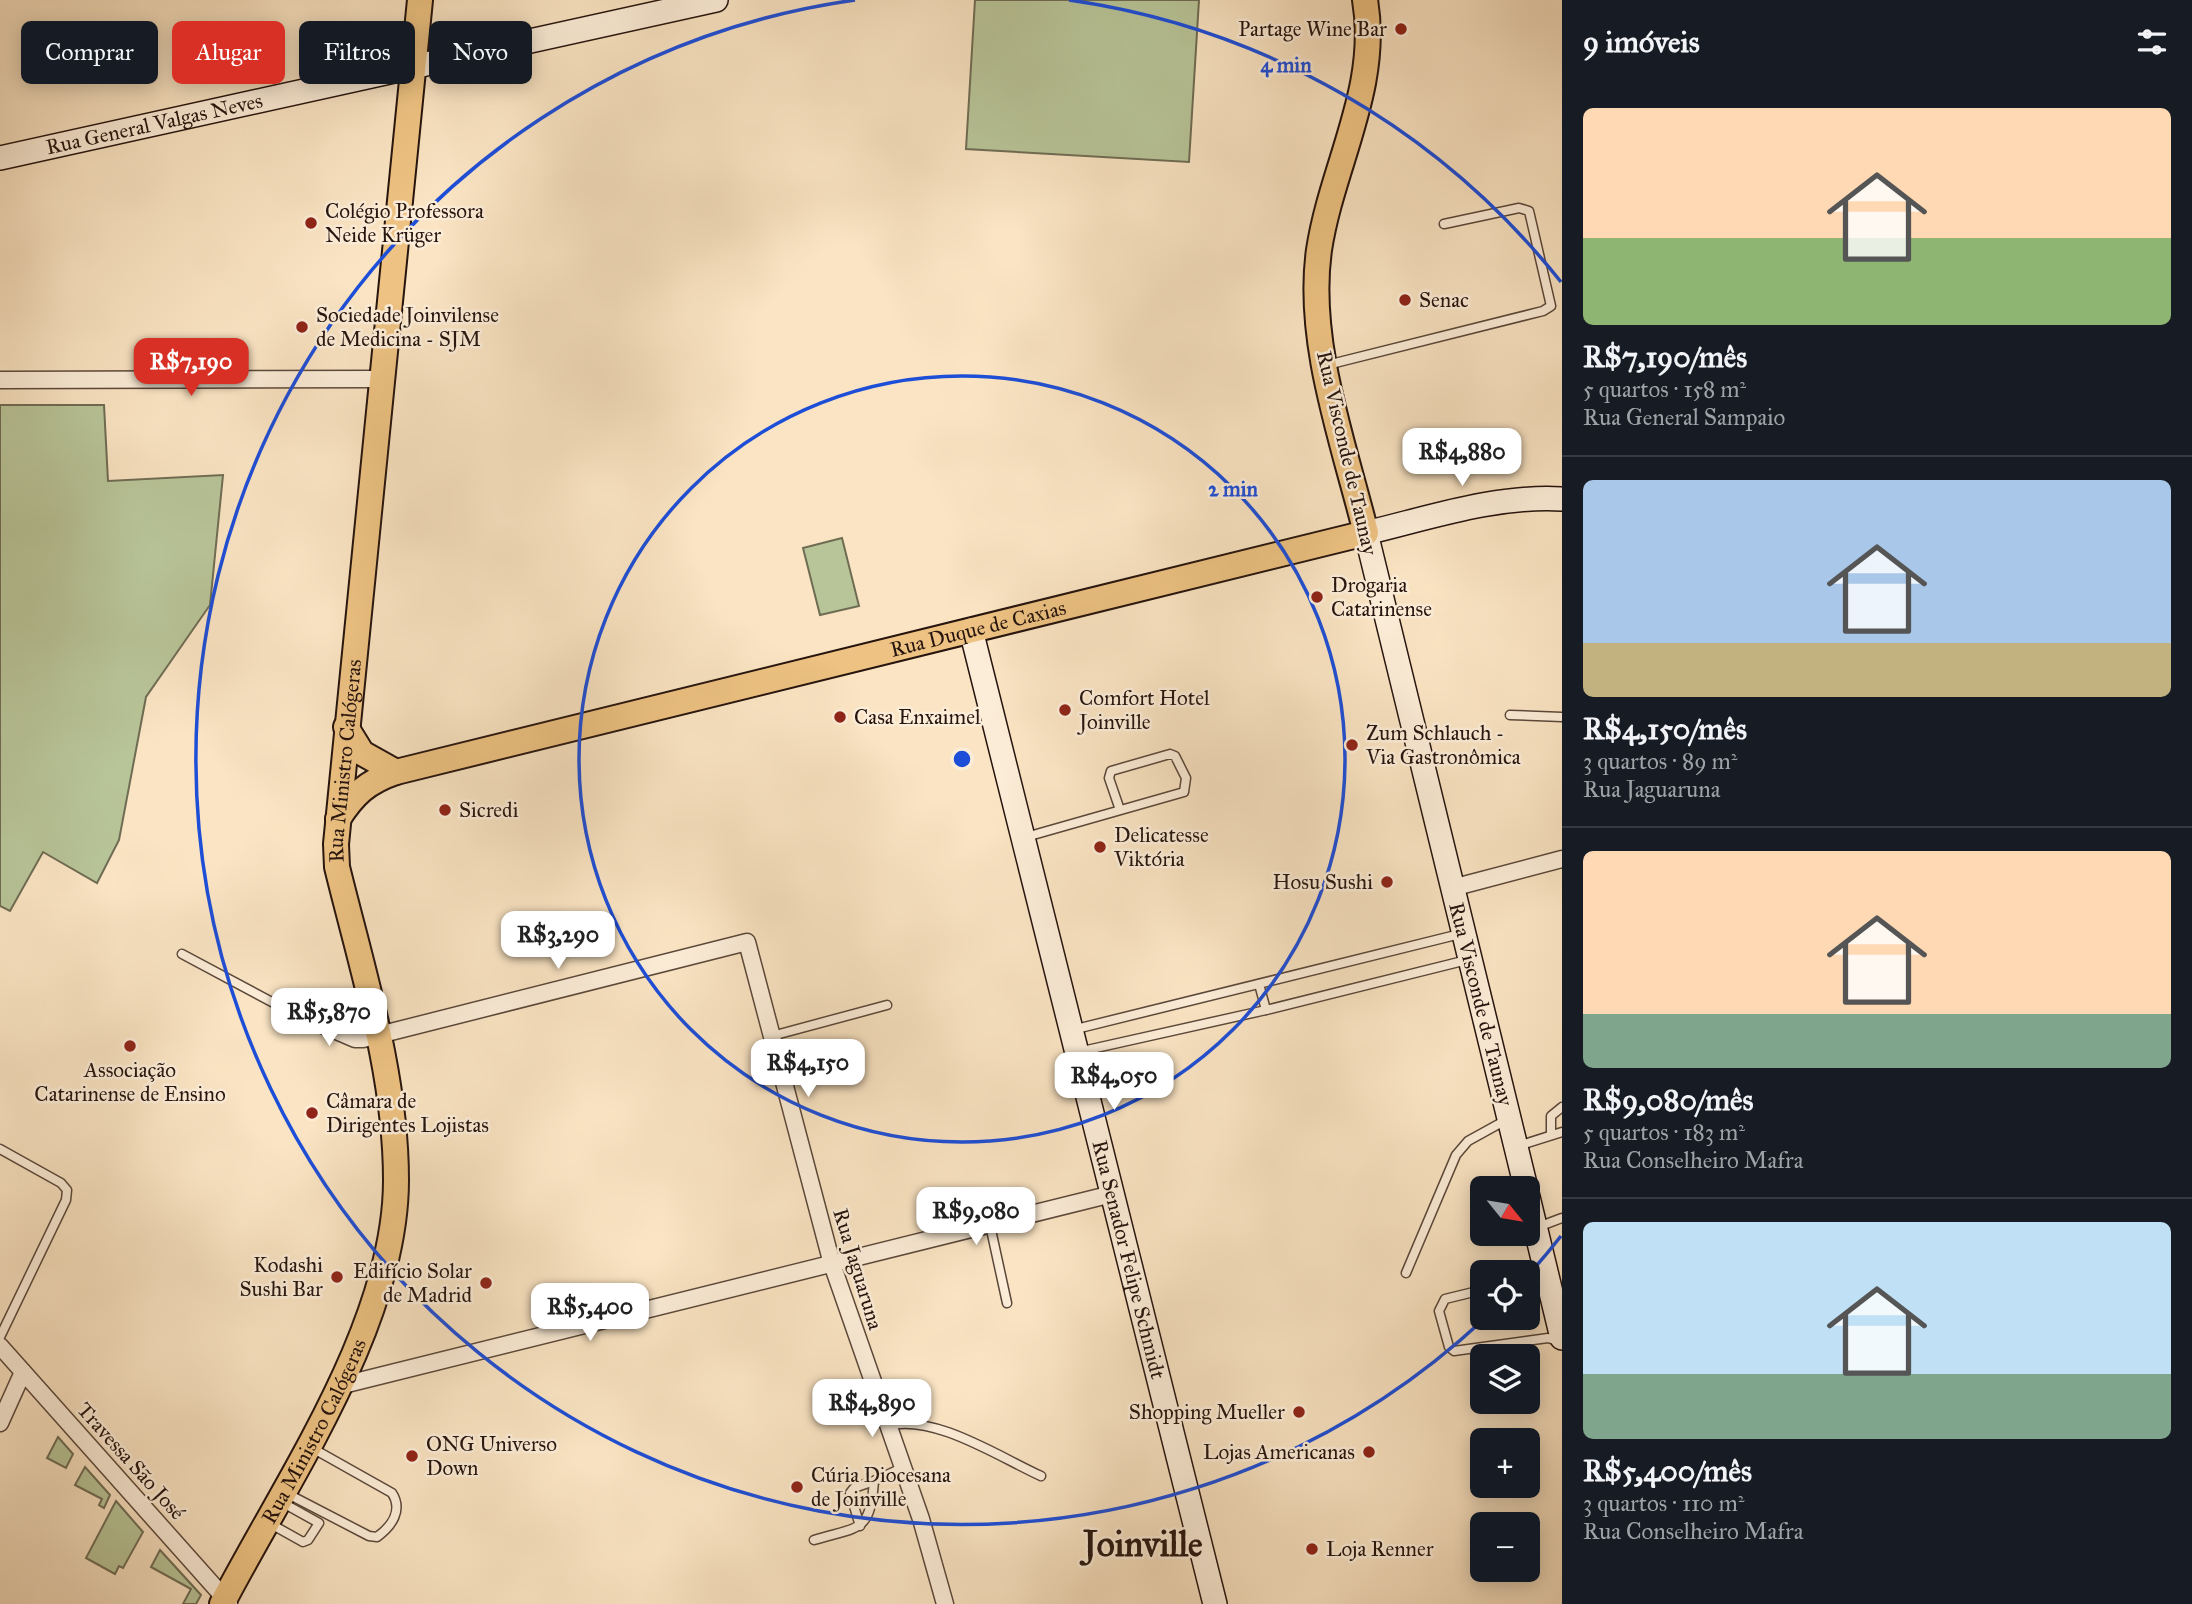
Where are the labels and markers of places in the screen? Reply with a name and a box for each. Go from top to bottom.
place label: Partage Wine Bar [1238,16,1387,42]
marker: Partage Wine Bar [1393,21,1409,37]
place label: Colégio Professora Neide Krüger [325,198,484,248]
marker: Colégio Professora Neide Krüger [303,215,319,231]
place label: Senac [1419,287,1469,313]
marker: Senac [1397,292,1413,308]
place label: Sociedade Joinvilense de Medicina - SJM [316,302,499,352]
marker: Sociedade Joinvilense de Medicina - SJM [294,319,310,335]
pin: R$7,190 [126,338,256,398]
pin: R$4,880 [1397,428,1527,488]
place label: Drogaria Catarinense [1331,572,1432,622]
marker: Drogaria Catarinense [1309,589,1325,605]
place label: Comfort Hotel Joinville [1077,685,1210,735]
marker: Comfort Hotel Joinville [1057,702,1073,718]
place label: Casa Enxaimel [854,704,981,730]
marker: Casa Enxaimel [832,709,848,725]
place label: Zum Schlauch - Via Gastronômica [1365,720,1521,770]
marker: Zum Schlauch - Via Gastronômica [1344,737,1360,753]
centre of rings [950,747,974,771]
place label: Sicredi [459,797,519,823]
marker: Sicredi [437,802,453,818]
place label: Delicatesse Viktória [1113,822,1209,872]
marker: Delicatesse Viktória [1092,839,1108,855]
place label: Hosu Sushi [1273,869,1373,895]
marker: Hosu Sushi [1379,874,1395,890]
pin: R$3,290 [493,912,623,971]
pin: R$5,870 [264,988,394,1048]
marker: Associação Catarinense de Ensino [122,1038,138,1054]
pin: R$4,150 [743,1040,873,1099]
pin: R$4,050 [1049,1052,1179,1112]
place label: Associação Catarinense de Ensino [34,1057,226,1107]
place label: Câmara de Dirigentes Lojistas [326,1088,489,1138]
marker: Câmara de Dirigentes Lojistas [304,1105,320,1121]
pin: R$9,080 [911,1188,1041,1247]
place label: Kodashi Sushi Bar [239,1252,323,1302]
place label: Edifício Solar de Madrid [353,1258,472,1308]
marker: Kodashi Sushi Bar [329,1269,345,1285]
marker: Edifício Solar de Madrid [478,1275,494,1291]
pin: R$5,400 [525,1284,655,1343]
pin: R$4,890 [807,1380,937,1439]
place label: Shopping Mueller [1129,1399,1285,1425]
marker: Shopping Mueller [1291,1404,1307,1420]
place label: ONG Universo Down [426,1431,557,1481]
place label: Lojas Americanas [1203,1439,1355,1465]
marker: Lojas Americanas [1361,1444,1377,1460]
marker: ONG Universo Down [404,1448,420,1464]
place label: Cúria Diocesana de Joinville [811,1462,951,1512]
marker: Cúria Diocesana de Joinville [789,1479,805,1495]
place label: Loja Renner [1326,1536,1434,1562]
marker: Loja Renner [1304,1541,1320,1557]

